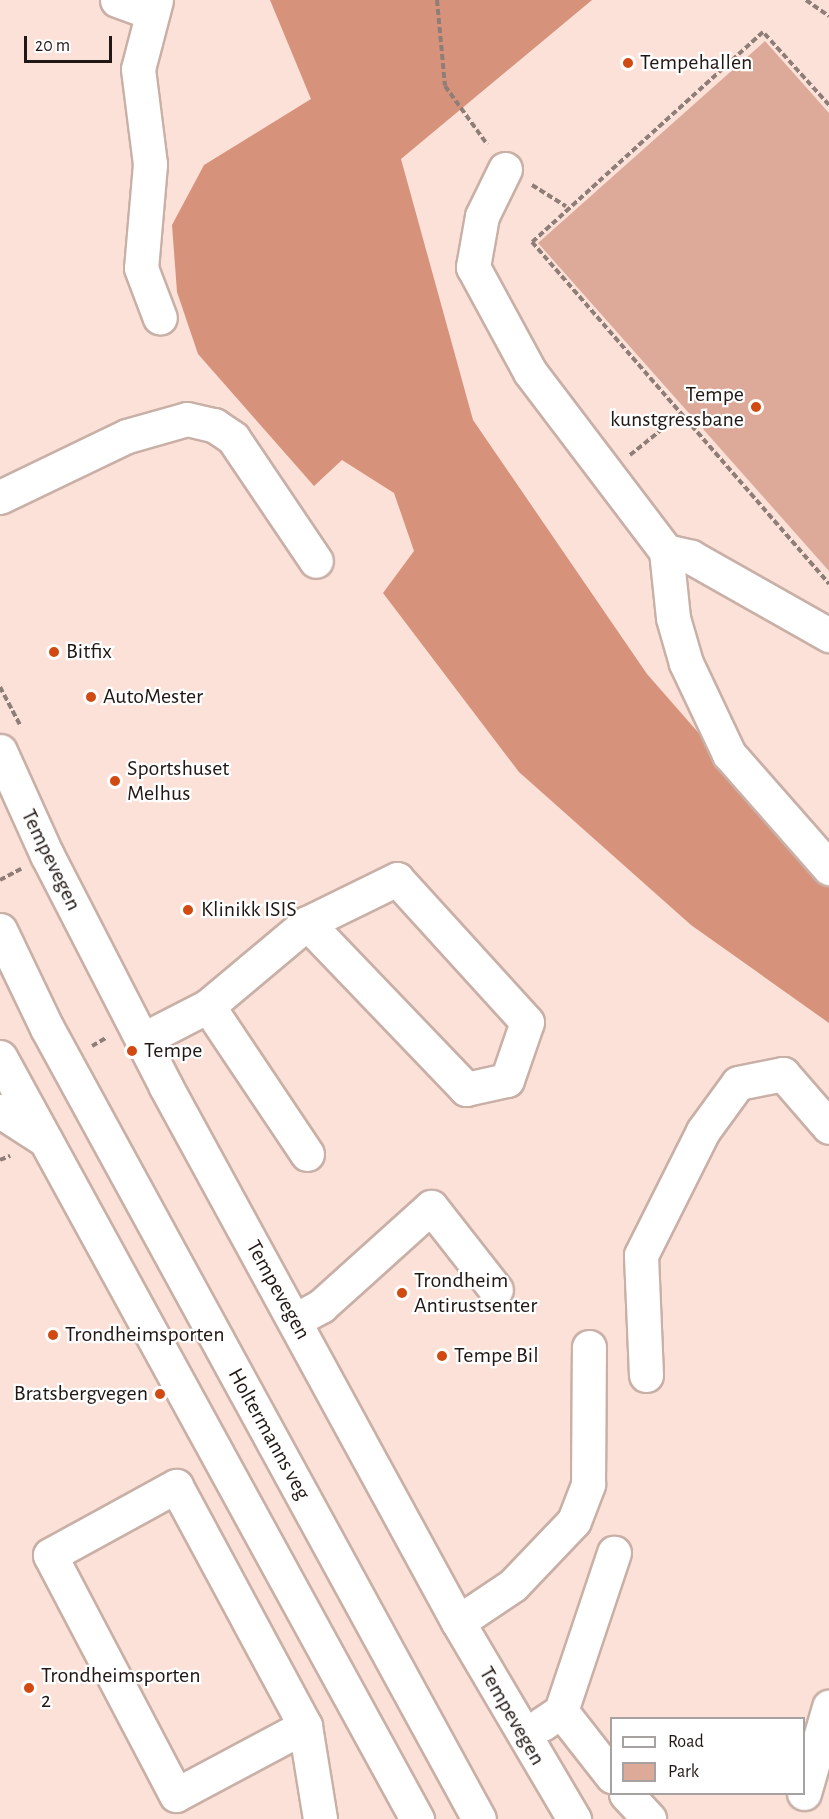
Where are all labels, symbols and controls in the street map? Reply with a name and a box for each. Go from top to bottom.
scale bar [27,24,116,62]
text: 20 m [35,37,70,55]
place label: Tempehallen [640,50,752,76]
marker: Tempehallen [621,56,635,70]
place label: Tempe kunstgressbane [610,381,744,433]
marker: Tempe kunstgressbane [749,400,763,414]
place label: Bitfix [66,639,112,665]
marker: Bitfix [47,645,61,659]
place label: AutoMester [103,684,203,710]
marker: AutoMester [84,690,98,704]
place label: Sportshuset Melhus [127,755,229,806]
marker: Sportshuset Melhus [108,774,122,788]
street label: Tempevegen [15,805,87,915]
place label: Klinikk ISIS [201,897,297,923]
marker: Klinikk ISIS [179,901,197,919]
place label: Tempe [144,1038,202,1064]
marker: Tempe [125,1044,139,1058]
street label: Tempevegen [240,1236,316,1344]
place label: Trondheim Antirustsenter [414,1267,537,1318]
marker: Trondheim Antirustsenter [395,1286,409,1300]
place label: Trondheimsporten [65,1322,225,1348]
marker: Trondheimsporten [46,1328,60,1342]
place label: Tempe Bil [454,1343,539,1369]
marker: Tempe Bil [435,1349,449,1363]
street label: Holtermanns veg [222,1364,316,1504]
place label: Bratsbergvegen [14,1381,148,1407]
marker: Bratsbergvegen [153,1387,167,1401]
place label: Trondheimsporten 2 [41,1662,201,1714]
street label: Tempevegen [473,1662,551,1770]
marker: Trondheimsporten 2 [22,1681,36,1695]
legend [610,1717,805,1795]
text: Road [668,1733,704,1751]
text: Park [668,1763,699,1781]

